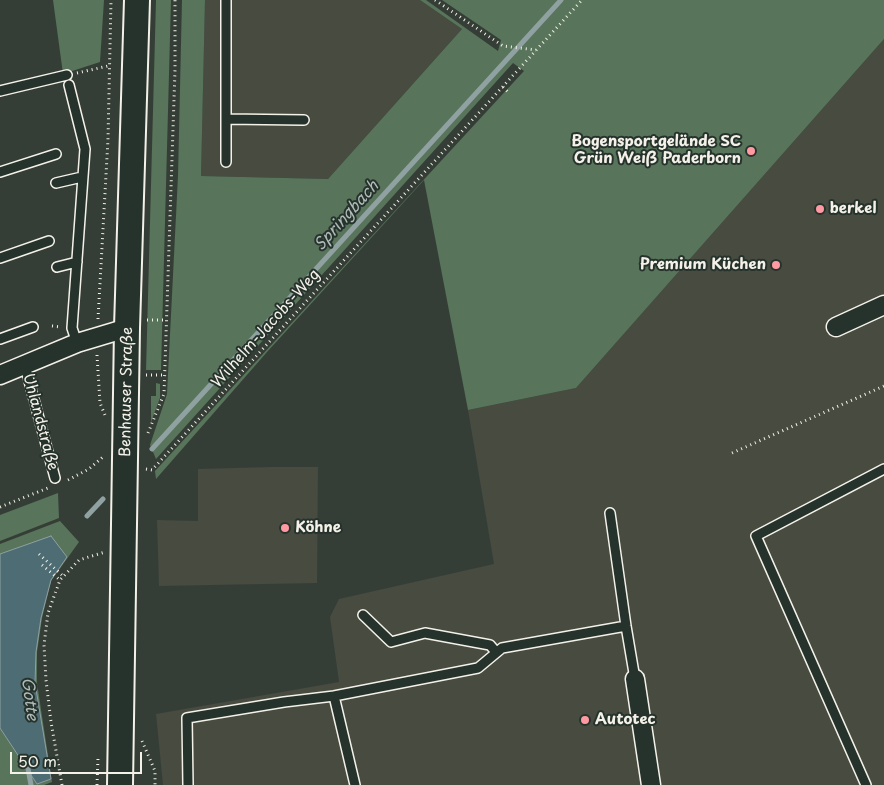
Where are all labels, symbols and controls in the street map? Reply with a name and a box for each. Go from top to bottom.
place label: Bogensportgelände SC Grün Weiß Paderborn [571,133,741,168]
marker: Bogensportgelände SC Grün Weiß Paderborn [745,145,757,157]
water label: Springbach [311,177,383,255]
place label: berkel [830,200,877,218]
marker: berkel [814,203,826,215]
place label: Premium Küchen [640,256,766,274]
marker: Premium Küchen [770,259,782,271]
street label: Wilhelm-Jacobs-Weg [208,266,324,392]
street label: Benhauser Straße [117,327,137,457]
street label: Uhlandstraße [18,372,62,472]
place label: Köhne [295,519,341,537]
marker: Köhne [279,522,291,534]
water label: Gotte [17,676,41,722]
place label: Autotec [595,711,656,729]
marker: Autotec [579,714,591,726]
scale bar [12,742,145,774]
text: 50 m [18,749,57,772]

